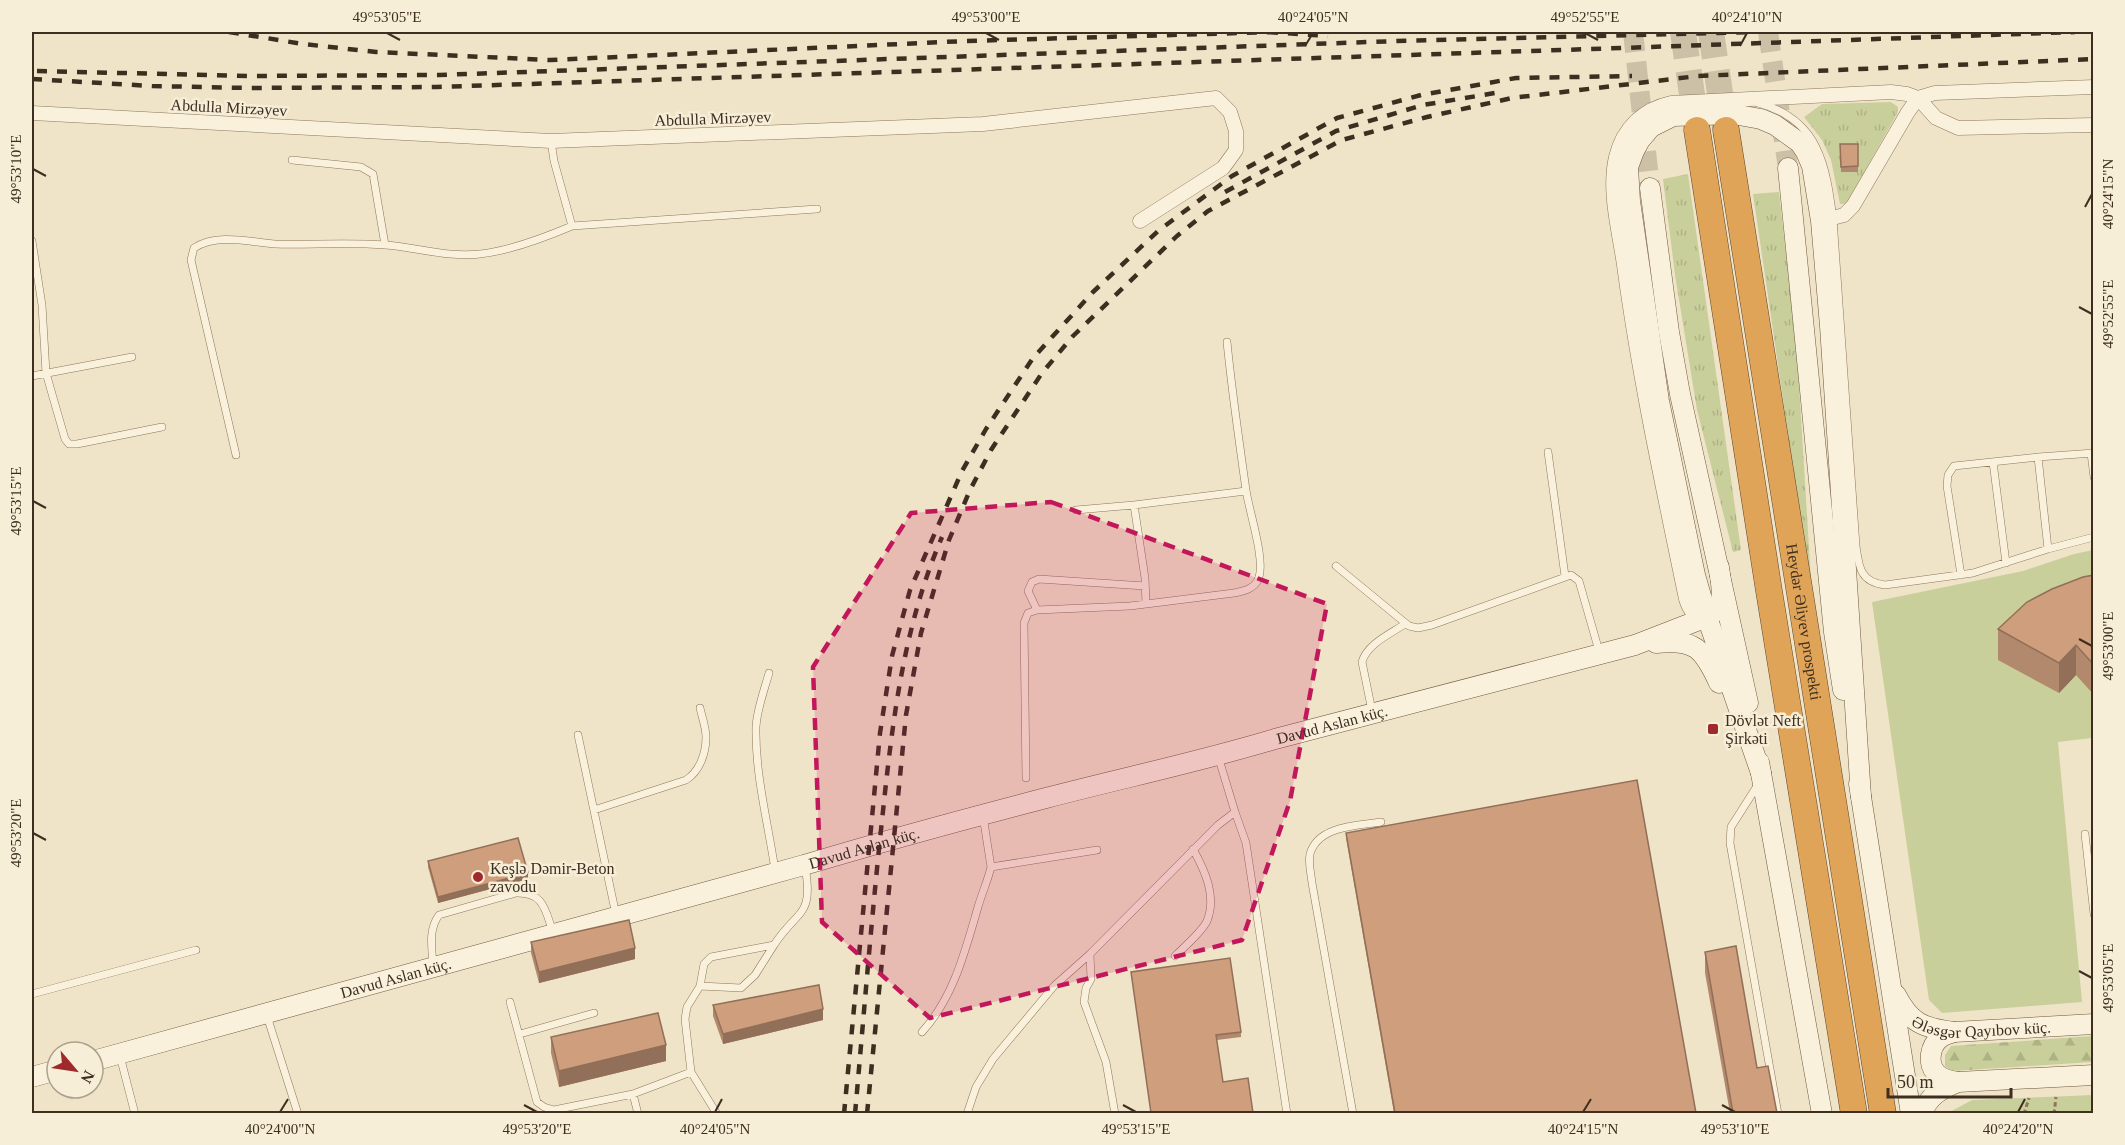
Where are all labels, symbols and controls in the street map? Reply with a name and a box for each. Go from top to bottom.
text: 49°53'05"E [353,9,422,25]
text: 49°53'00"E [952,9,1021,25]
text: 40°24'05"N [1278,9,1348,25]
text: 49°52'55"E [1551,9,1620,25]
text: 40°24'10"N [1712,9,1782,25]
street label: Abdulla Mirzəyev [170,96,288,120]
street label: Abdulla Mirzəyev [654,108,772,130]
text: 49°53'10"E [8,135,24,204]
text: 40°24'15"N [2100,159,2116,229]
text: 49°52'55"E [2100,280,2116,349]
text: 49°53'15"E [8,467,24,536]
street label: Heydər Əliyev prospekti [1783,542,1825,702]
text: 49°53'00"E [2100,612,2116,681]
street label: Davud Aslan küç. [1275,702,1390,747]
place label: Dövlət Neft Şirkəti [1725,712,1802,748]
marker: Dövlət Neft Şirkəti [1706,722,1720,736]
text: 49°53'20"E [8,799,24,868]
street label: Davud Aslan küç. [807,824,921,872]
place label: Keşlə Dəmir-Beton zavodu [490,860,615,895]
marker: Keşlə Dəmir-Beton zavodu [471,870,485,884]
text: 49°53'05"E [2100,944,2116,1013]
street label: Davud Aslan küç. [339,955,453,1001]
street label: Ələsgər Qayıbov küç. [1909,1012,2051,1041]
north arrow [45,1040,105,1100]
scale bar [1888,1061,2011,1099]
text: N [77,1068,98,1087]
text: 50 m [1897,1072,1934,1092]
text: 40°24'00"N [245,1121,315,1137]
text: 49°53'20"E [503,1121,572,1137]
text: 40°24'05"N [680,1121,750,1137]
text: 49°53'15"E [1102,1121,1171,1137]
text: 40°24'15"N [1548,1121,1618,1137]
text: 49°53'10"E [1701,1121,1770,1137]
text: 40°24'20"N [1983,1121,2053,1137]

